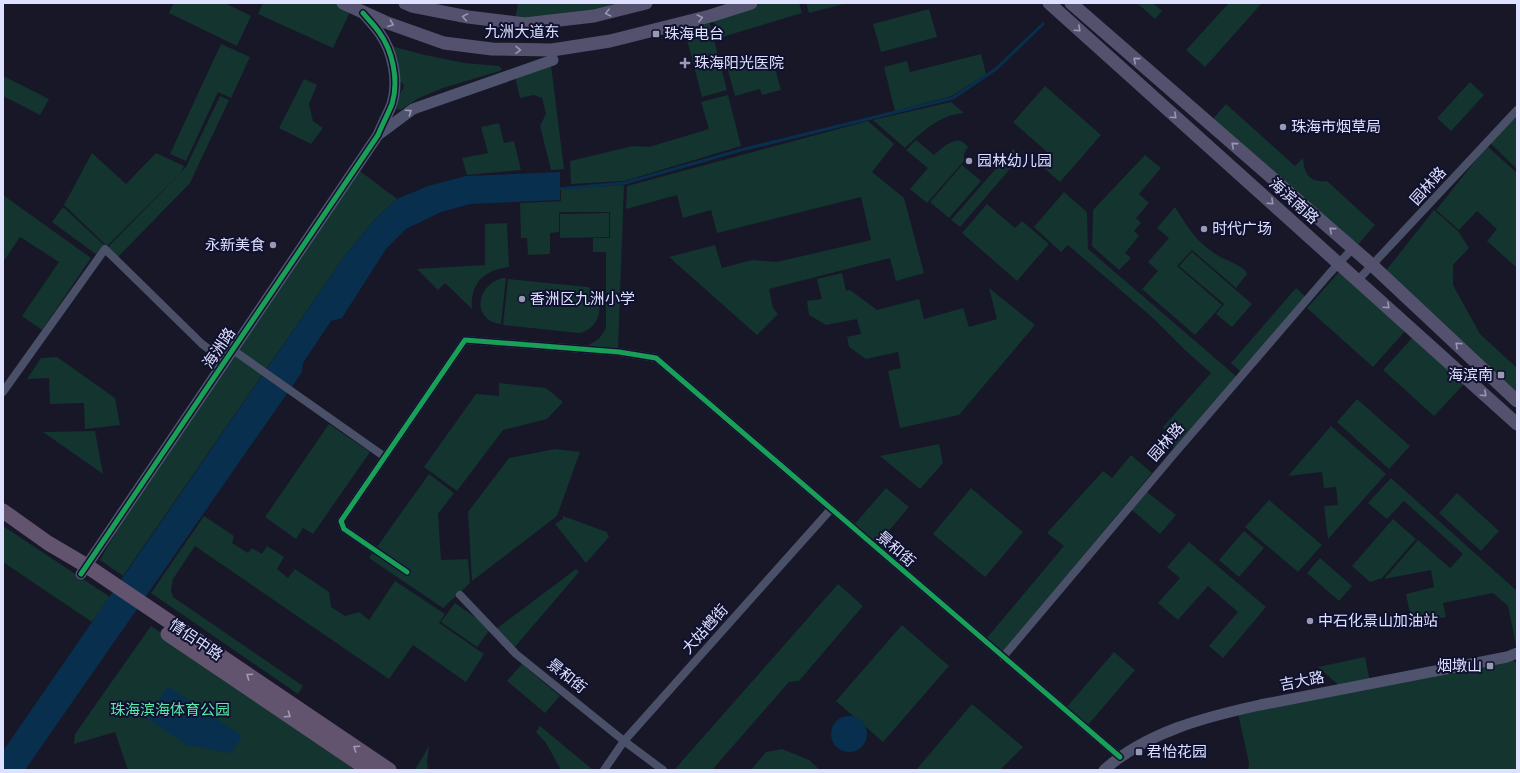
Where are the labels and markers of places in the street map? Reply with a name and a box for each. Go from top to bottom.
place label: 珠海电台 [664,25,724,43]
marker: 珠海电台 [651,29,661,39]
place label: 珠海阳光医院 [694,54,784,72]
marker: 珠海阳光医院 [679,57,691,69]
place label: 珠海市烟草局 [1291,118,1381,136]
marker: 珠海市烟草局 [1278,122,1288,132]
place label: 园林幼儿园 [977,152,1052,170]
marker: 园林幼儿园 [964,156,974,166]
place label: 时代广场 [1212,220,1272,238]
marker: 时代广场 [1199,224,1209,234]
place label: 永新美食 [205,236,265,254]
marker: 永新美食 [268,240,278,250]
place label: 香洲区九洲小学 [530,290,635,308]
marker: 香洲区九洲小学 [517,294,527,304]
place label: 海滨南 [1448,366,1493,384]
marker: 海滨南 [1496,370,1506,380]
place label: 中石化景山加油站 [1318,612,1438,630]
marker: 中石化景山加油站 [1305,616,1315,626]
place label: 烟墩山 [1437,657,1482,675]
marker: 烟墩山 [1485,661,1495,671]
place label: 君怡花园 [1147,743,1207,761]
marker: 君怡花园 [1134,747,1144,757]

